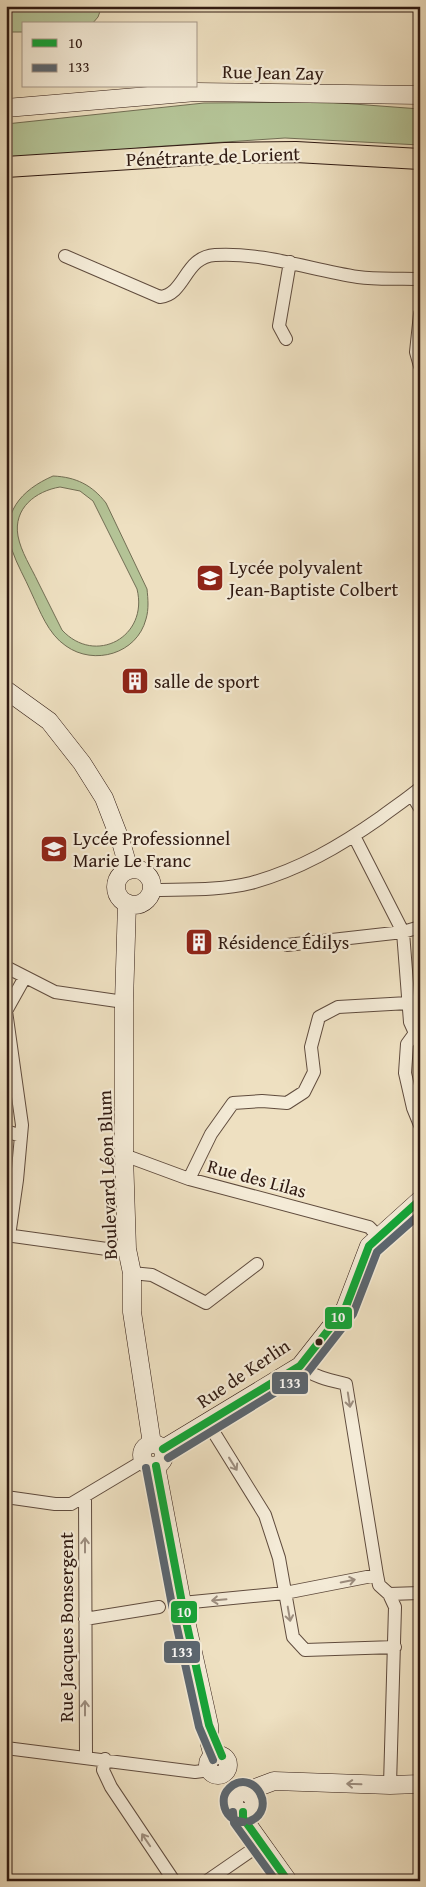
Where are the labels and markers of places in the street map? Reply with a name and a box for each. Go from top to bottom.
place label: Lycée polyvalent Jean-Baptiste Colbert [227,553,398,603]
school or university icon: Lycée polyvalent Jean-Baptiste Colbert [195,563,225,593]
building icon: salle de sport [120,666,150,696]
place label: salle de sport [154,667,260,695]
place label: Lycée Professionnel Marie Le Franc [73,824,230,874]
school or university icon: Lycée Professionnel Marie Le Franc [39,834,69,864]
building icon: Résidence Édilys [184,927,214,957]
place label: Résidence Édilys [218,928,349,956]
unlabelled marker [314,1337,324,1347]

